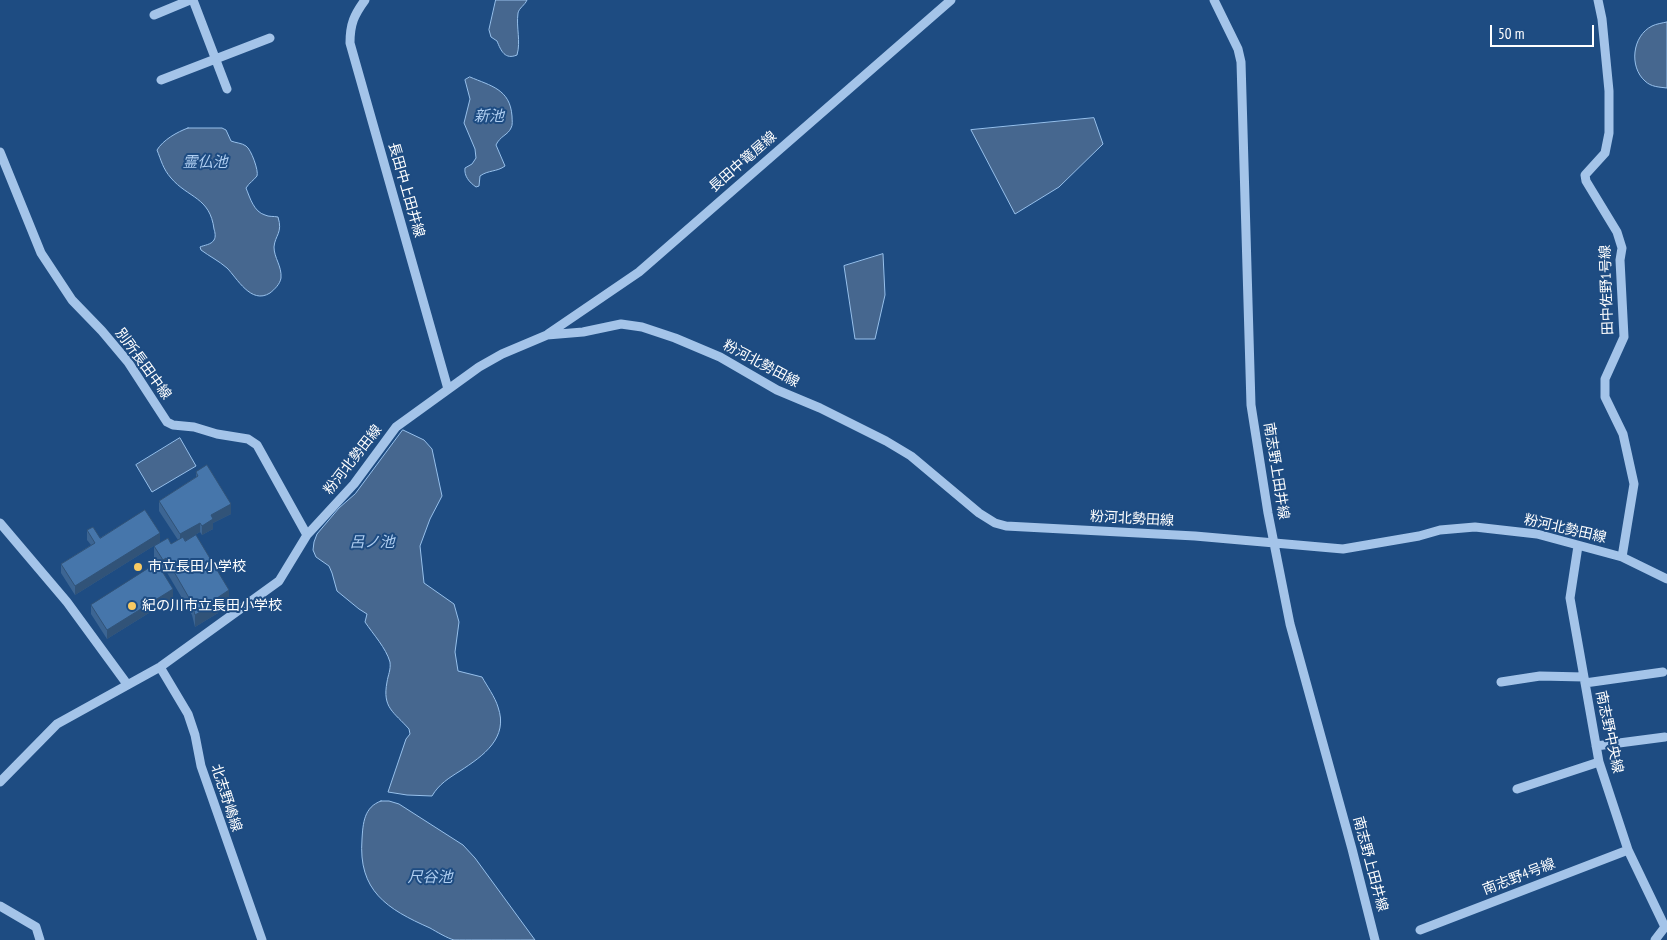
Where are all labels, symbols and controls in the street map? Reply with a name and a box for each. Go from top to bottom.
scale bar [1492,15,1596,47]
text: 50 m [1498,24,1524,43]
water label: 新池 [474,108,504,126]
street label: 長田中篭屋線 [706,128,780,196]
street label: 長田中上田井線 [384,141,428,239]
water label: 霊仏池 [183,154,227,172]
street label: 田中佐野1号線 [1597,245,1617,335]
street label: 別所長田中線 [112,325,174,403]
street label: 粉河北勢田線 [720,337,802,391]
street label: 南志野上田井線 [1260,421,1292,521]
street label: 粉河北勢田線 [321,422,385,498]
street label: 粉河北勢田線 [1090,508,1174,530]
street label: 粉河北勢田線 [1522,511,1608,547]
water label: 呂ノ池 [350,534,394,552]
place label: 市立長田小学校 [148,559,246,575]
marker: 市立長田小学校 [132,561,144,573]
place label: 紀の川市立長田小学校 [142,598,282,614]
marker: 紀の川市立長田小学校 [126,600,138,612]
street label: 南志野中央線 [1592,689,1626,775]
street label: 北志野嶋線 [207,762,245,834]
street label: 南志野上田井線 [1349,814,1391,914]
street label: 南志野4号線 [1480,855,1558,899]
water label: 尺谷池 [408,869,452,887]

